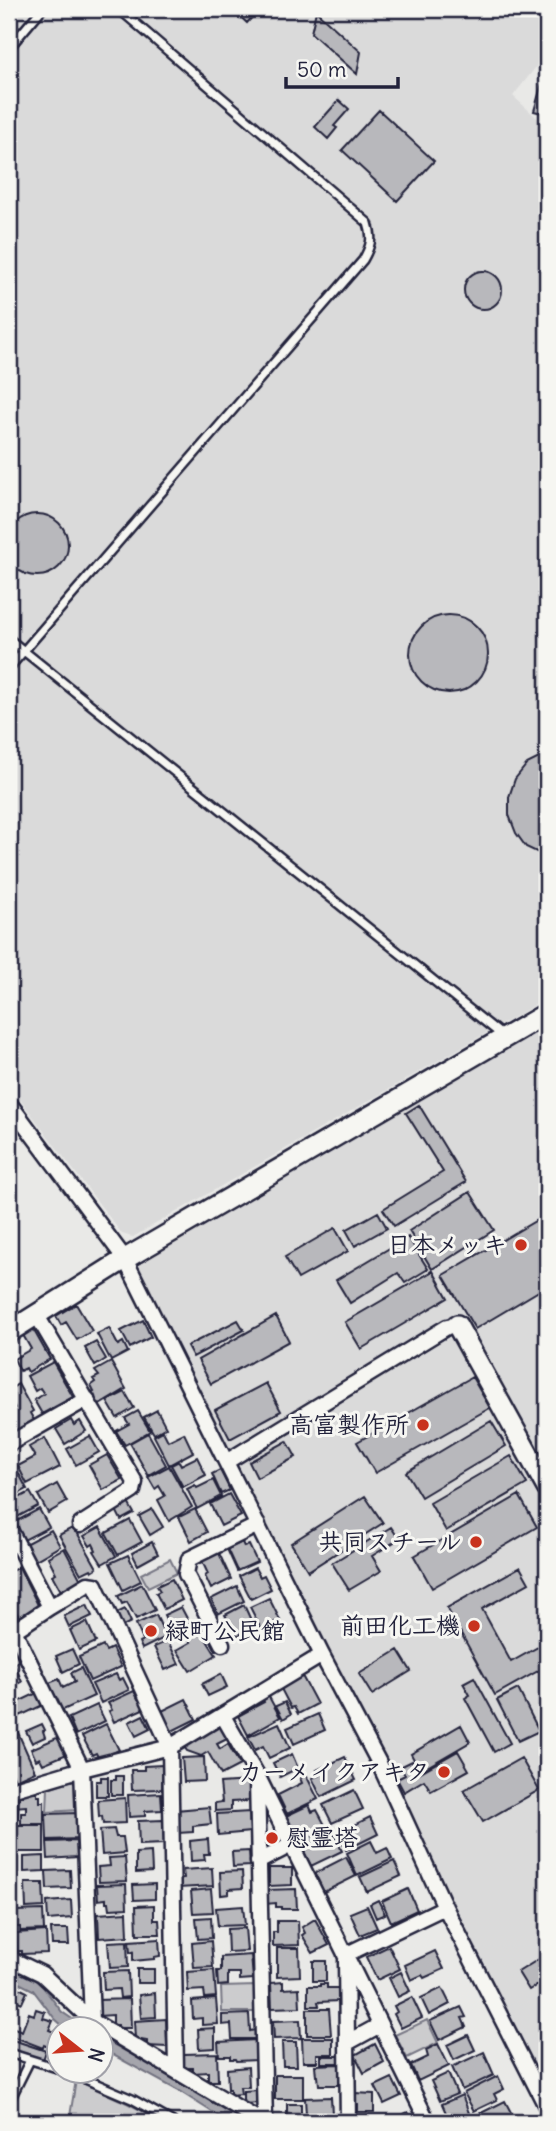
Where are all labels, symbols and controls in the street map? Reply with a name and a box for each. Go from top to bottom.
scale bar [286,46,398,90]
text: 50 m [297,56,346,83]
place label: 日本メッキ [387,1229,507,1259]
marker: 日本メッキ [513,1237,529,1253]
place label: 高富製作所 [289,1409,409,1439]
marker: 高富製作所 [415,1417,431,1433]
place label: 共同スチール [318,1526,462,1556]
marker: 共同スチール [468,1534,484,1550]
place label: 前田化工機 [340,1610,460,1640]
place label: 緑町公民館 [165,1615,285,1645]
marker: 前田化工機 [466,1618,482,1634]
marker: 緑町公民館 [143,1623,159,1639]
place label: カーメイクアキタ [238,1756,430,1786]
marker: カーメイクアキタ [436,1764,452,1780]
place label: 慰霊塔 [286,1822,358,1852]
marker: 慰霊塔 [264,1830,280,1846]
north arrow [46,2016,116,2086]
text: N [83,2045,110,2065]

